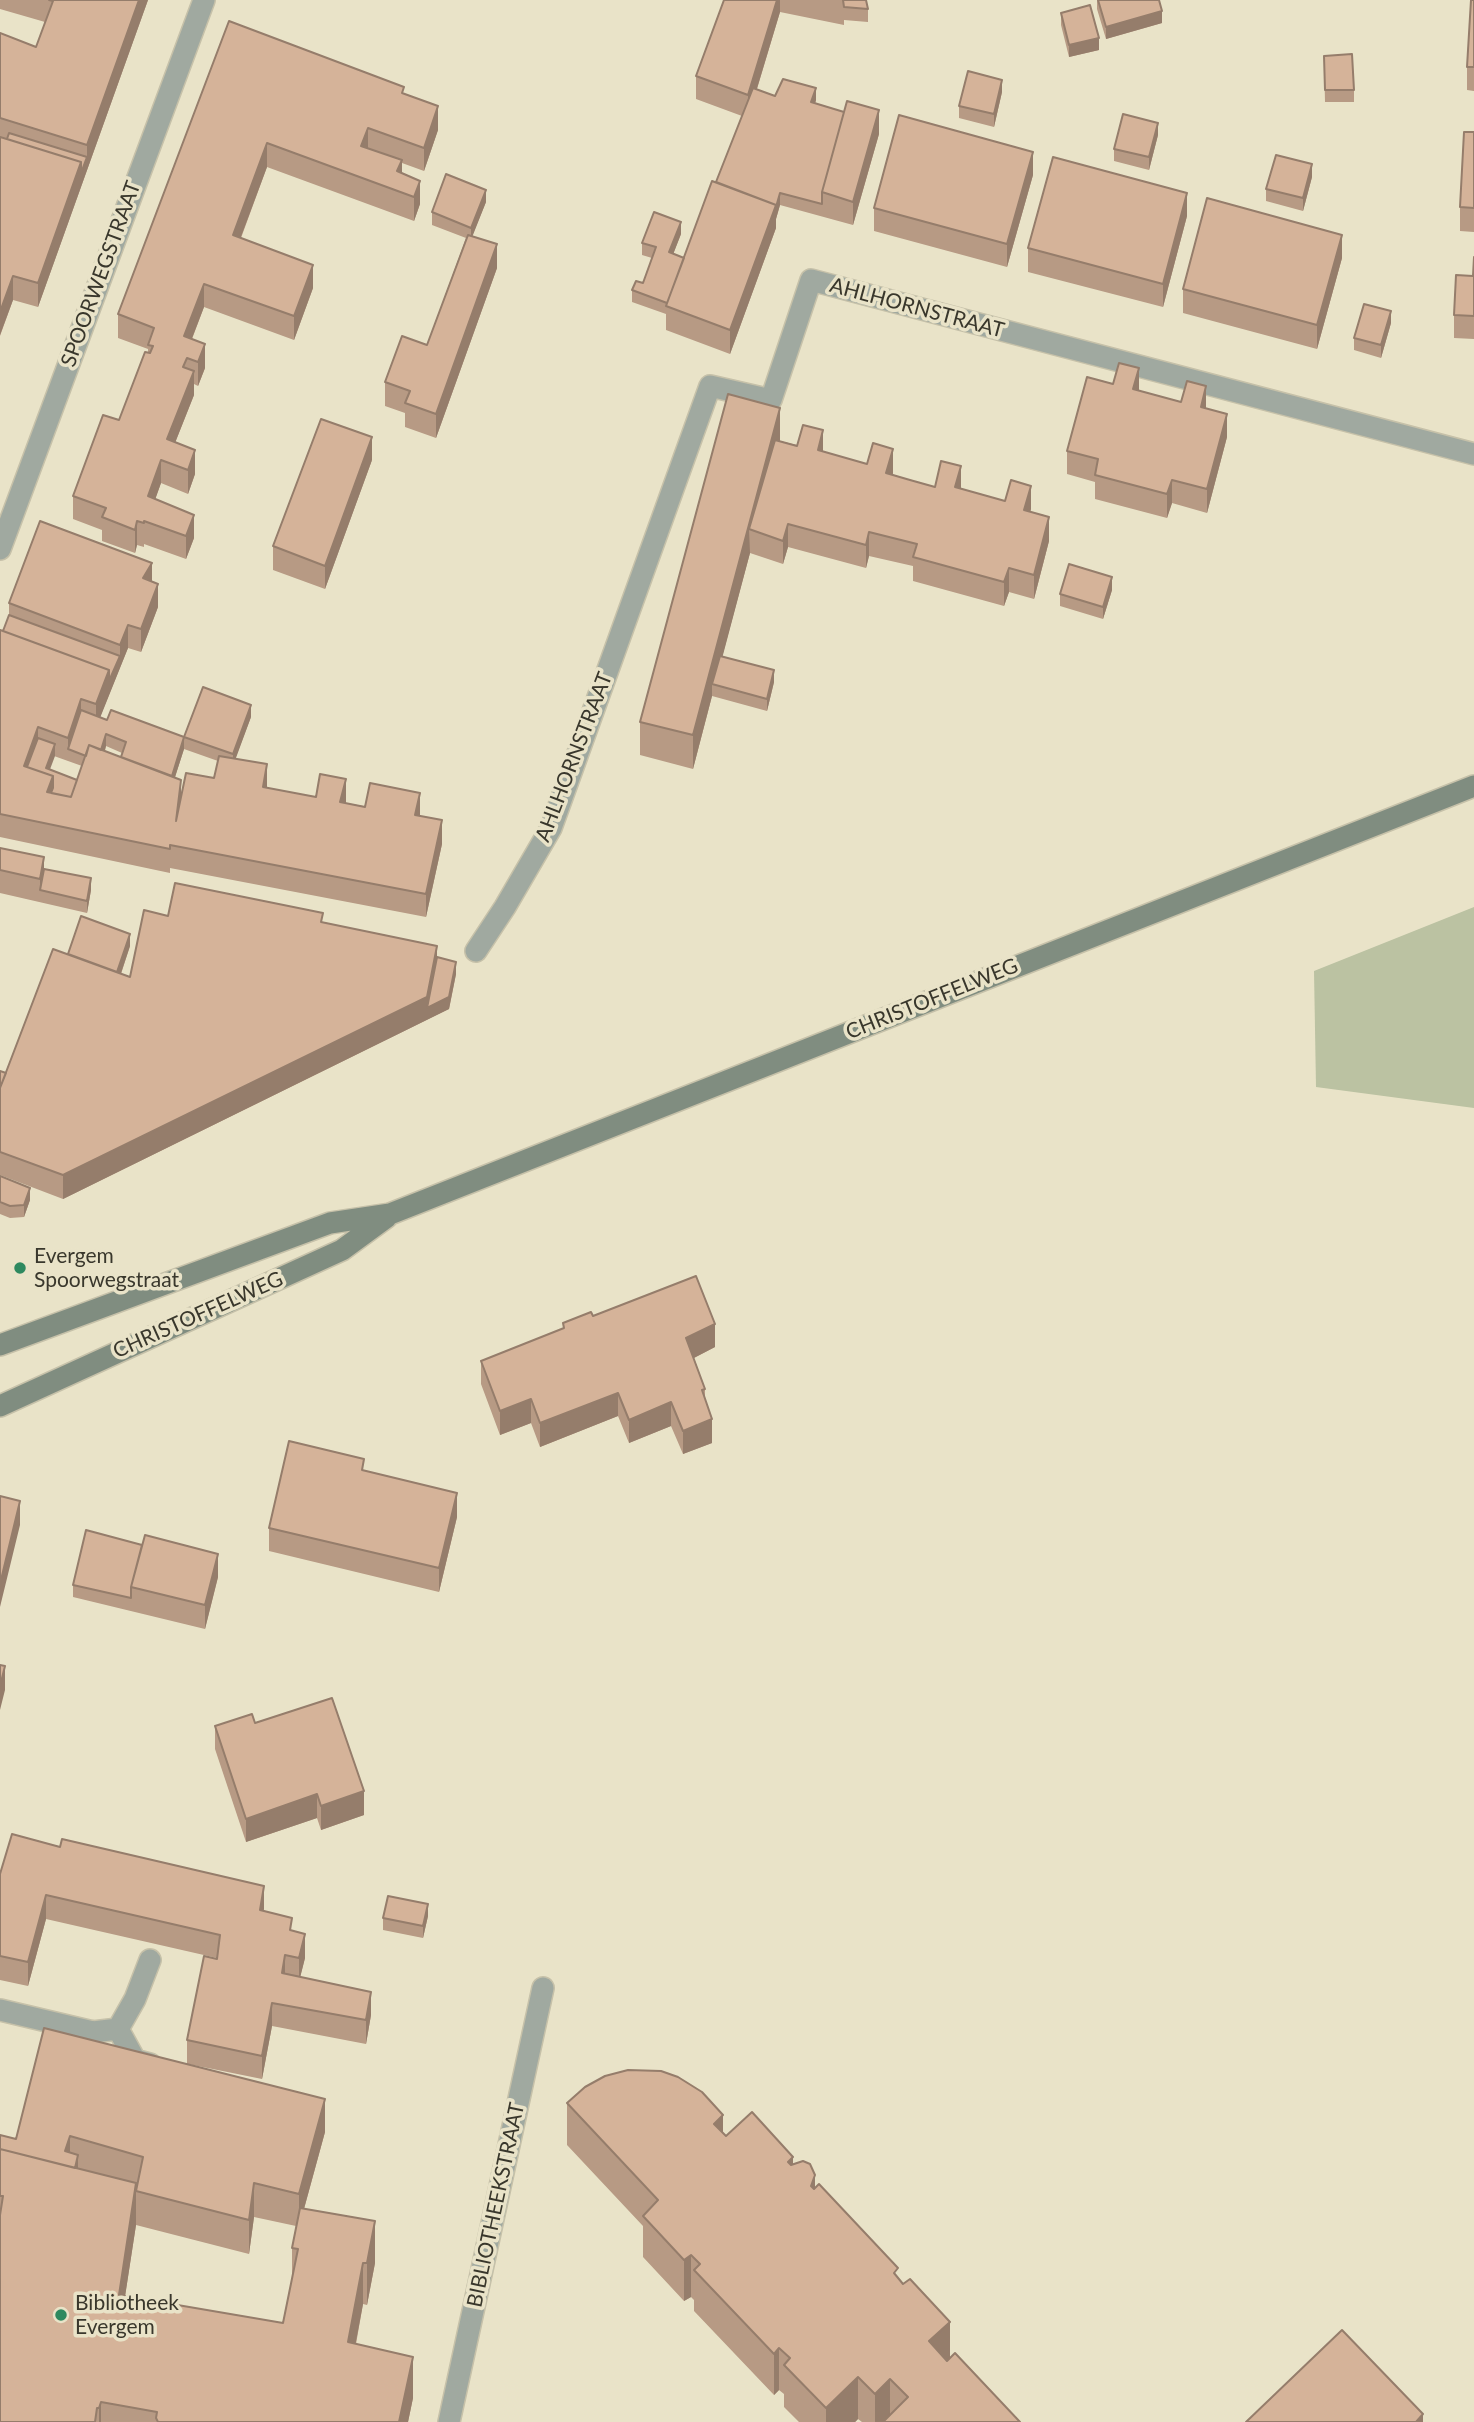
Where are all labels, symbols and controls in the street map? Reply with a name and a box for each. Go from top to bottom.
street label: SPOORWEGSTRAAT [56,178,146,370]
street label: AHLHORNSTRAAT [827,273,1007,343]
street label: AHLHORNSTRAAT [530,669,618,845]
street label: CHRISTOFFELWEG [842,953,1022,1045]
place label: Evergem Spoorwegstraat [34,1243,179,1293]
marker: Evergem Spoorwegstraat [12,1260,28,1276]
street label: CHRISTOFFELWEG [109,1266,287,1364]
street label: BIBLIOTHEEKSTRAAT [462,2100,530,2310]
place label: Bibliotheek Evergem [75,2290,179,2340]
marker: Bibliotheek Evergem [53,2307,69,2323]

